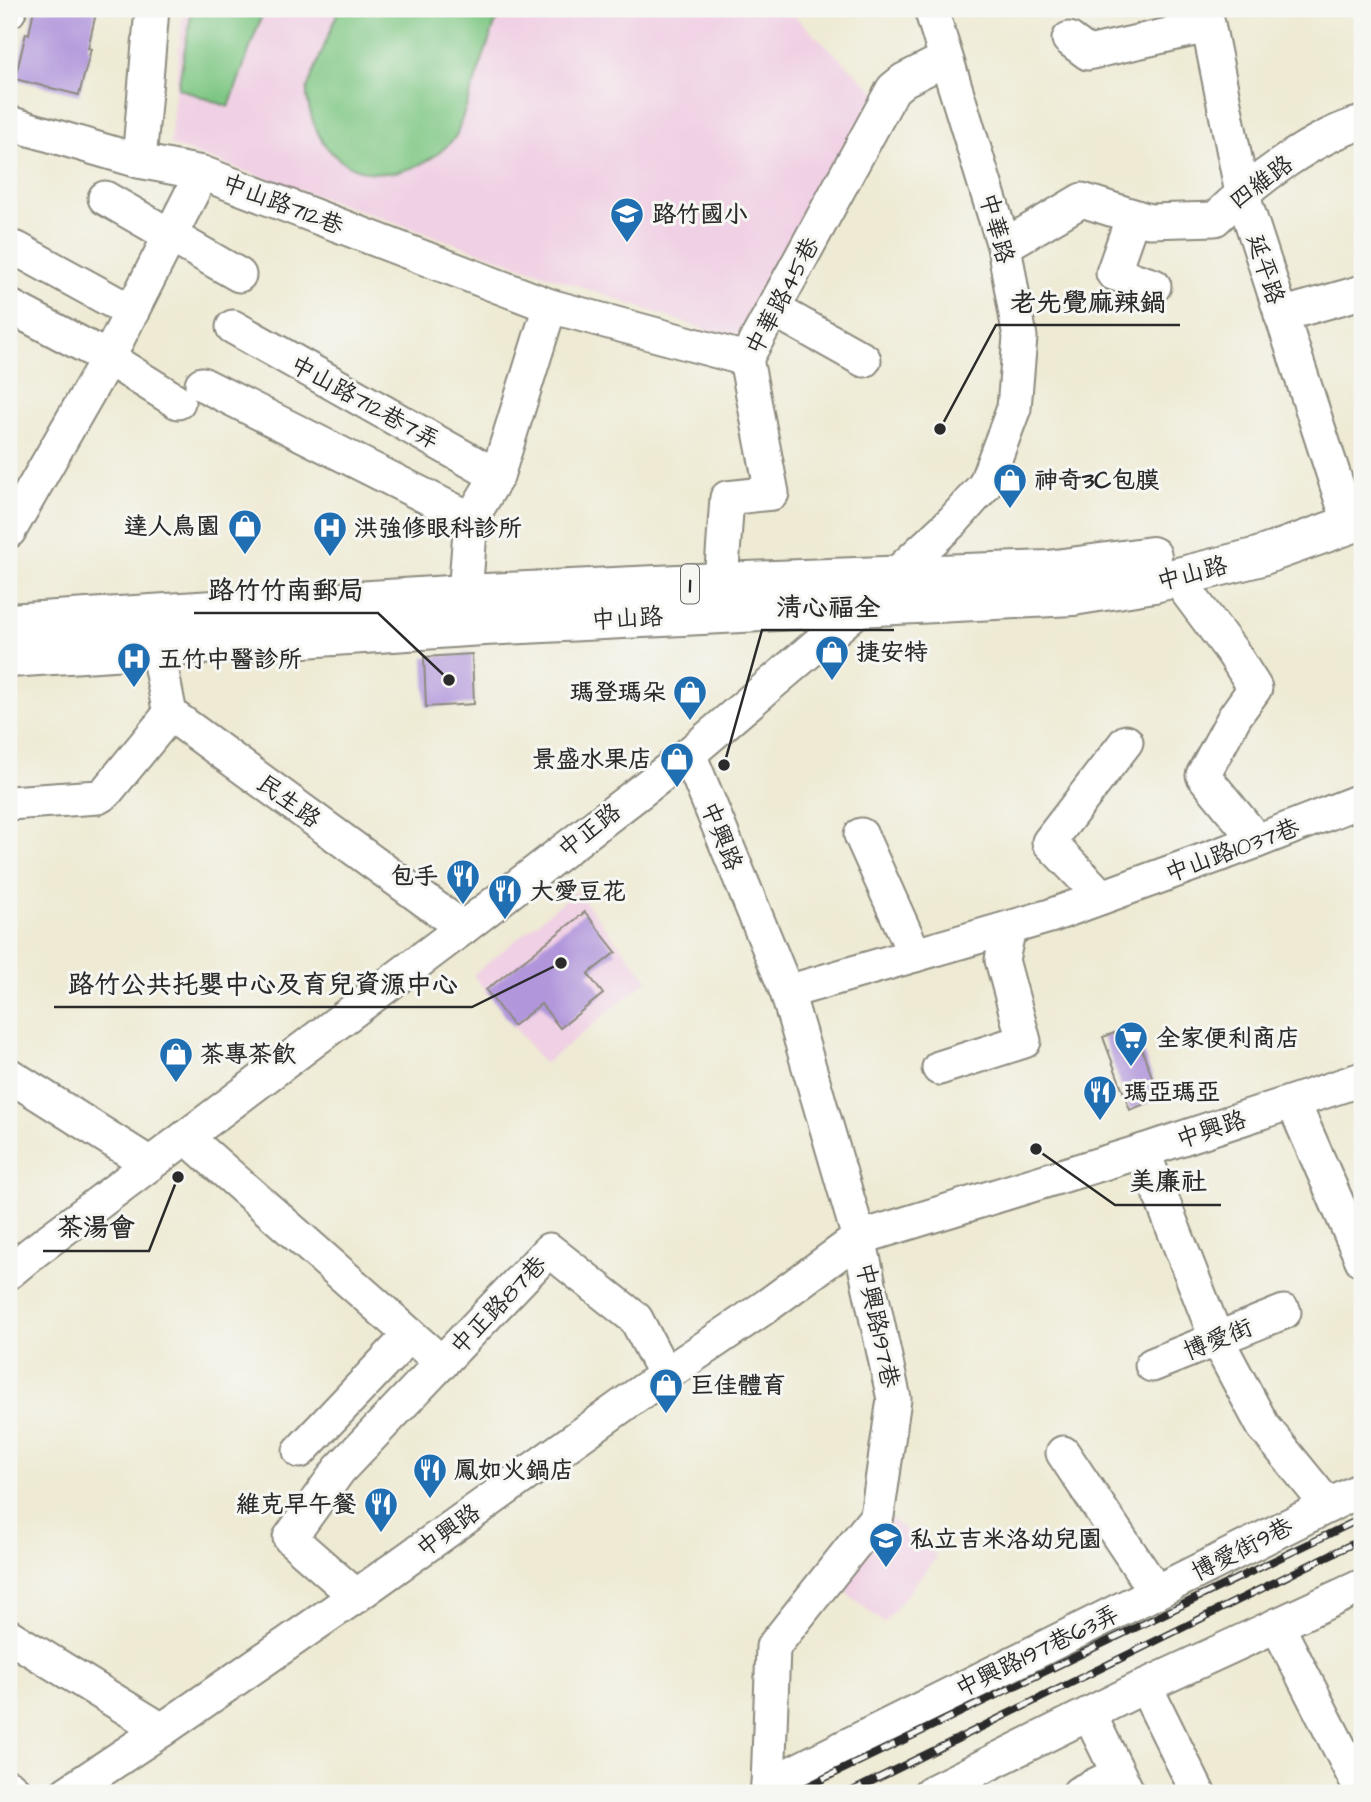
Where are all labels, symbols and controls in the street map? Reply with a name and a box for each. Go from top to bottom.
street label: 四維路 [1223,148,1301,218]
street label: 中山路712巷 [217,166,348,244]
street label: 中華路 [970,189,1022,267]
school or university icon: 路竹國小 [608,195,646,244]
place label: 路竹國小 [652,198,748,232]
street label: 延平路 [1238,230,1292,309]
street label: 中華路45巷 [738,231,828,362]
callout: 老先覺麻辣鍋 [996,278,1180,325]
text: 老先覺麻辣鍋 [1010,285,1166,321]
street label: 中山路712巷7弄 [284,348,446,458]
shop icon: 神奇3C包膜 [991,461,1029,510]
place label: 神奇3C包膜 [1034,464,1159,498]
shop icon: 達人鳥園 [226,507,264,556]
hospital icon: 洪強修眼科診所 [311,509,349,558]
place label: 達人鳥園 [124,510,220,544]
place label: 洪強修眼科診所 [354,512,522,546]
street label: 中山路 [1153,549,1231,599]
road number: 1 [681,564,699,604]
callout: 路竹竹南郵局 [194,566,378,613]
text: 路竹竹南郵局 [208,573,364,609]
callout: 清心福全 [762,583,894,630]
text: 清心福全 [776,590,881,626]
street label: 中山路 [590,600,664,638]
shop icon: 捷安特 [813,633,851,682]
place label: 捷安特 [856,636,928,670]
hospital icon: 五竹中醫診所 [115,640,153,689]
place label: 五竹中醫診所 [158,643,302,677]
shop icon: 瑪登瑪朵 [671,673,709,722]
place label: 瑪登瑪朵 [570,676,666,710]
shop icon: 景盛水果店 [658,740,696,789]
place label: 景盛水果店 [532,743,652,777]
street label: 民生路 [249,767,328,837]
street label: 中正路 [551,795,628,866]
street label: 中興路 [692,797,750,876]
street label: 中山路1037巷 [1160,811,1304,891]
restaurant icon: 包手 [444,857,482,906]
place label: 包手 [390,860,438,894]
restaurant icon: 大愛豆花 [486,872,524,921]
place label: 大愛豆花 [530,875,626,909]
callout: 路竹公共托嬰中心及育兒資源中心 [54,960,472,1007]
text: 路竹公共托嬰中心及育兒資源中心 [68,967,458,1003]
supermarket icon: 全家便利商店 [1112,1019,1150,1068]
place label: 全家便利商店 [1156,1022,1300,1056]
shop icon: 茶專茶飲 [157,1035,195,1084]
place label: 茶專茶飲 [200,1038,296,1072]
restaurant icon: 瑪亞瑪亞 [1081,1073,1119,1122]
place label: 瑪亞瑪亞 [1124,1076,1220,1110]
street label: 中興路 [1172,1103,1251,1157]
callout: 美廉社 [1115,1158,1221,1205]
text: 美廉社 [1129,1164,1207,1200]
callout: 茶湯會 [43,1204,149,1251]
text: 茶湯會 [57,1210,135,1246]
street label: 中正路87巷 [443,1248,555,1363]
street label: 中興路197巷 [847,1259,907,1391]
street label: 博愛街 [1179,1311,1258,1369]
shop icon: 巨佳體育 [647,1366,685,1415]
place label: 巨佳體育 [690,1369,786,1403]
restaurant icon: 鳳如火鍋店 [411,1451,449,1500]
place label: 鳳如火鍋店 [454,1454,574,1488]
restaurant icon: 維克早午餐 [362,1485,400,1534]
place label: 維克早午餐 [236,1488,356,1522]
street label: 中興路 [409,1496,488,1566]
street label: 博愛街9巷 [1186,1510,1299,1590]
school or university icon: 私立吉米洛幼兒園 [867,1520,905,1569]
place label: 私立吉米洛幼兒園 [910,1523,1102,1557]
street label: 中興路197巷63弄 [950,1597,1125,1706]

